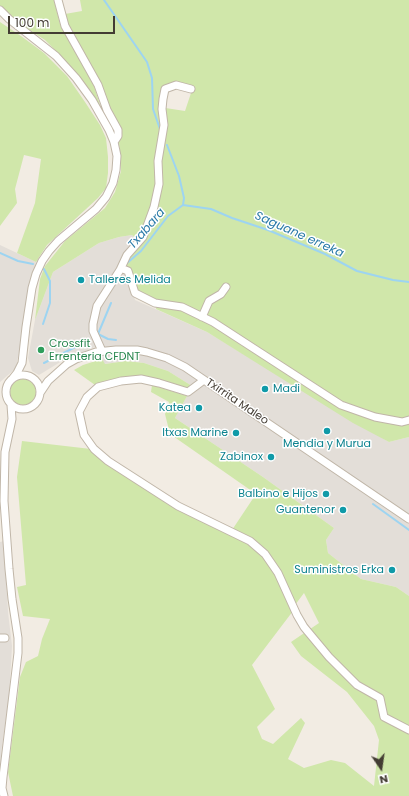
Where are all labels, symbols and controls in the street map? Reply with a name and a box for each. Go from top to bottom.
scale bar [10,8,117,34]
text: 100 m [15,14,49,31]
water label: Txabara [125,206,169,252]
water label: Saguane erreka [252,209,346,261]
place label: Talleres Melida [89,273,171,287]
marker: Talleres Melida [76,275,86,285]
place label: Crossfit Errenteria CFDNT [49,337,140,363]
marker: Crossfit Errenteria CFDNT [36,345,46,355]
street label: Txirrita Maleo [203,376,271,428]
place label: Madi [273,382,300,396]
marker: Madi [260,384,270,394]
place label: Katea [159,401,191,415]
marker: Katea [194,403,204,413]
place label: Itxas Marine [162,426,228,440]
marker: Mendia y Murua [322,426,332,436]
marker: Itxas Marine [231,428,241,438]
place label: Mendia y Murua [283,437,371,451]
place label: Zabinox [220,450,263,464]
marker: Zabinox [266,452,276,462]
place label: Balbino e Hijos [238,487,318,501]
marker: Balbino e Hijos [321,489,331,499]
place label: Guantenor [276,503,335,517]
marker: Guantenor [338,505,348,515]
place label: Suministros Erka [294,563,384,577]
marker: Suministros Erka [387,565,397,575]
north arrow [361,748,401,788]
text: N [378,771,390,788]

